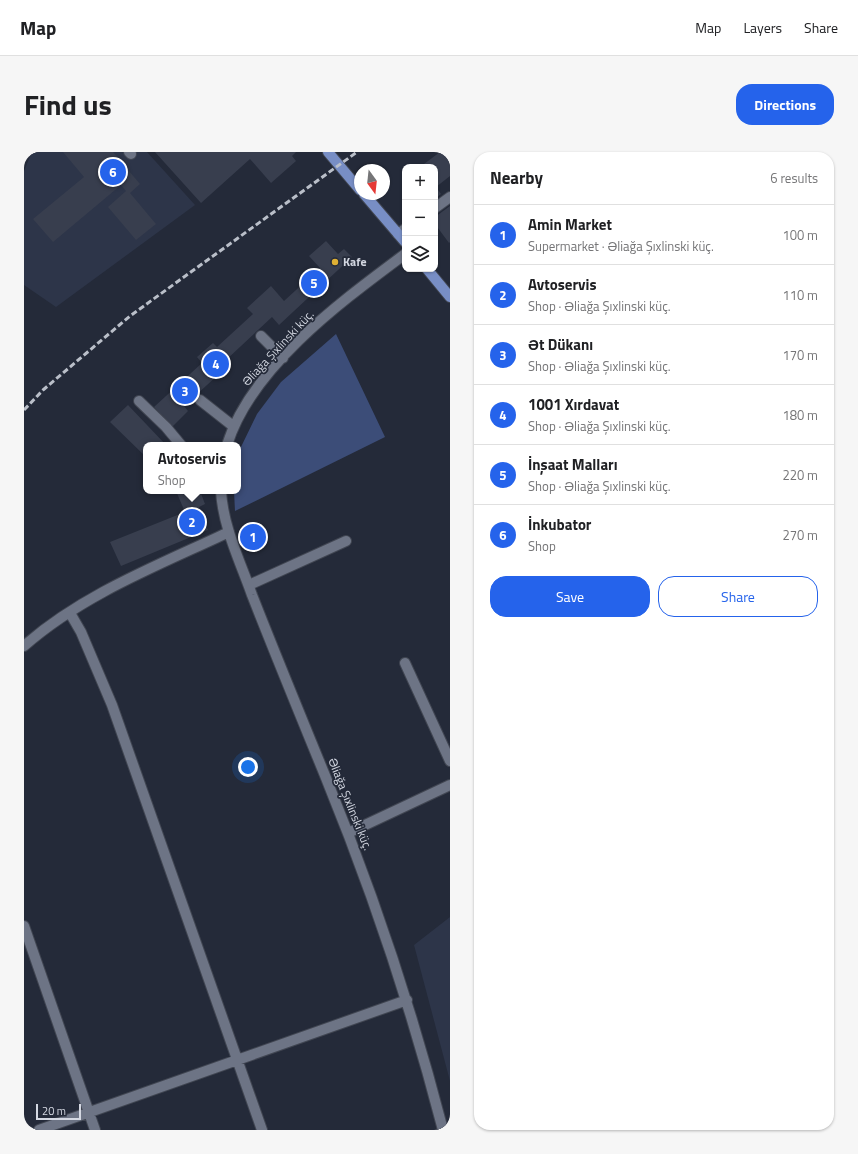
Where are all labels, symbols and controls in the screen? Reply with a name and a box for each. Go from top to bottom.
text: Map [20,13,56,42]
text: Map [695,17,721,38]
text: Layers [743,17,782,38]
text: Share [804,17,838,38]
text: Find us [24,83,112,126]
button: Directions [736,84,834,125]
pin: 6 [100,157,126,187]
north arrow [354,164,390,200]
map controls [402,164,438,272]
button: + [402,164,438,200]
text: Nearby [490,165,543,191]
text: 6 results [770,168,818,188]
button: − [402,200,438,236]
text: Amin Market [528,213,612,236]
text: 1 [499,225,507,245]
text: 100 m [782,225,818,245]
button: layers [402,236,438,272]
text: Supermarket · Əliağa Şıxlinski küç. [528,236,714,256]
place label: Kafe [343,252,367,271]
marker: Kafe [330,257,340,267]
pin: 5 [301,268,327,298]
text: Avtoservis [528,273,596,296]
text: 2 [499,285,507,305]
text: 110 m [782,285,818,305]
text: Shop · Əliağa Şıxlinski küç. [528,296,671,316]
street label: Əliağa Şıxlinski küç. [237,305,318,390]
text: Ət Dükanı [528,333,593,356]
text: 3 [499,345,507,365]
text: 170 m [782,345,818,365]
pin: 4 [203,349,229,379]
text: Shop · Əliağa Şıxlinski küç. [528,356,671,376]
pin: 3 [172,376,198,406]
text: 1001 Xırdavat [528,393,619,416]
text: 4 [499,405,507,425]
text: 180 m [782,405,818,425]
text: Shop · Əliağa Şıxlinski küç. [528,416,671,436]
popup [143,442,241,494]
text: Avtoservis [158,447,226,470]
text: İnşaat Malları [528,453,618,476]
text: 5 [499,465,507,485]
text: 220 m [782,465,818,485]
text: Shop [158,470,186,490]
text: Shop · Əliağa Şıxlinski küç. [528,476,671,496]
pin: 2 [179,507,205,537]
text: İnkubator [528,513,591,536]
pin: 1 [240,522,266,552]
text: 6 [499,525,507,545]
text: 270 m [782,525,818,545]
text: Shop [528,536,556,556]
button: Save [490,576,650,617]
button: Share [658,576,818,617]
street label: Əliağa Şıxlinski küç. [323,755,378,853]
your location [238,757,258,777]
scale bar [36,1102,81,1121]
text: 20 m [42,1103,66,1119]

